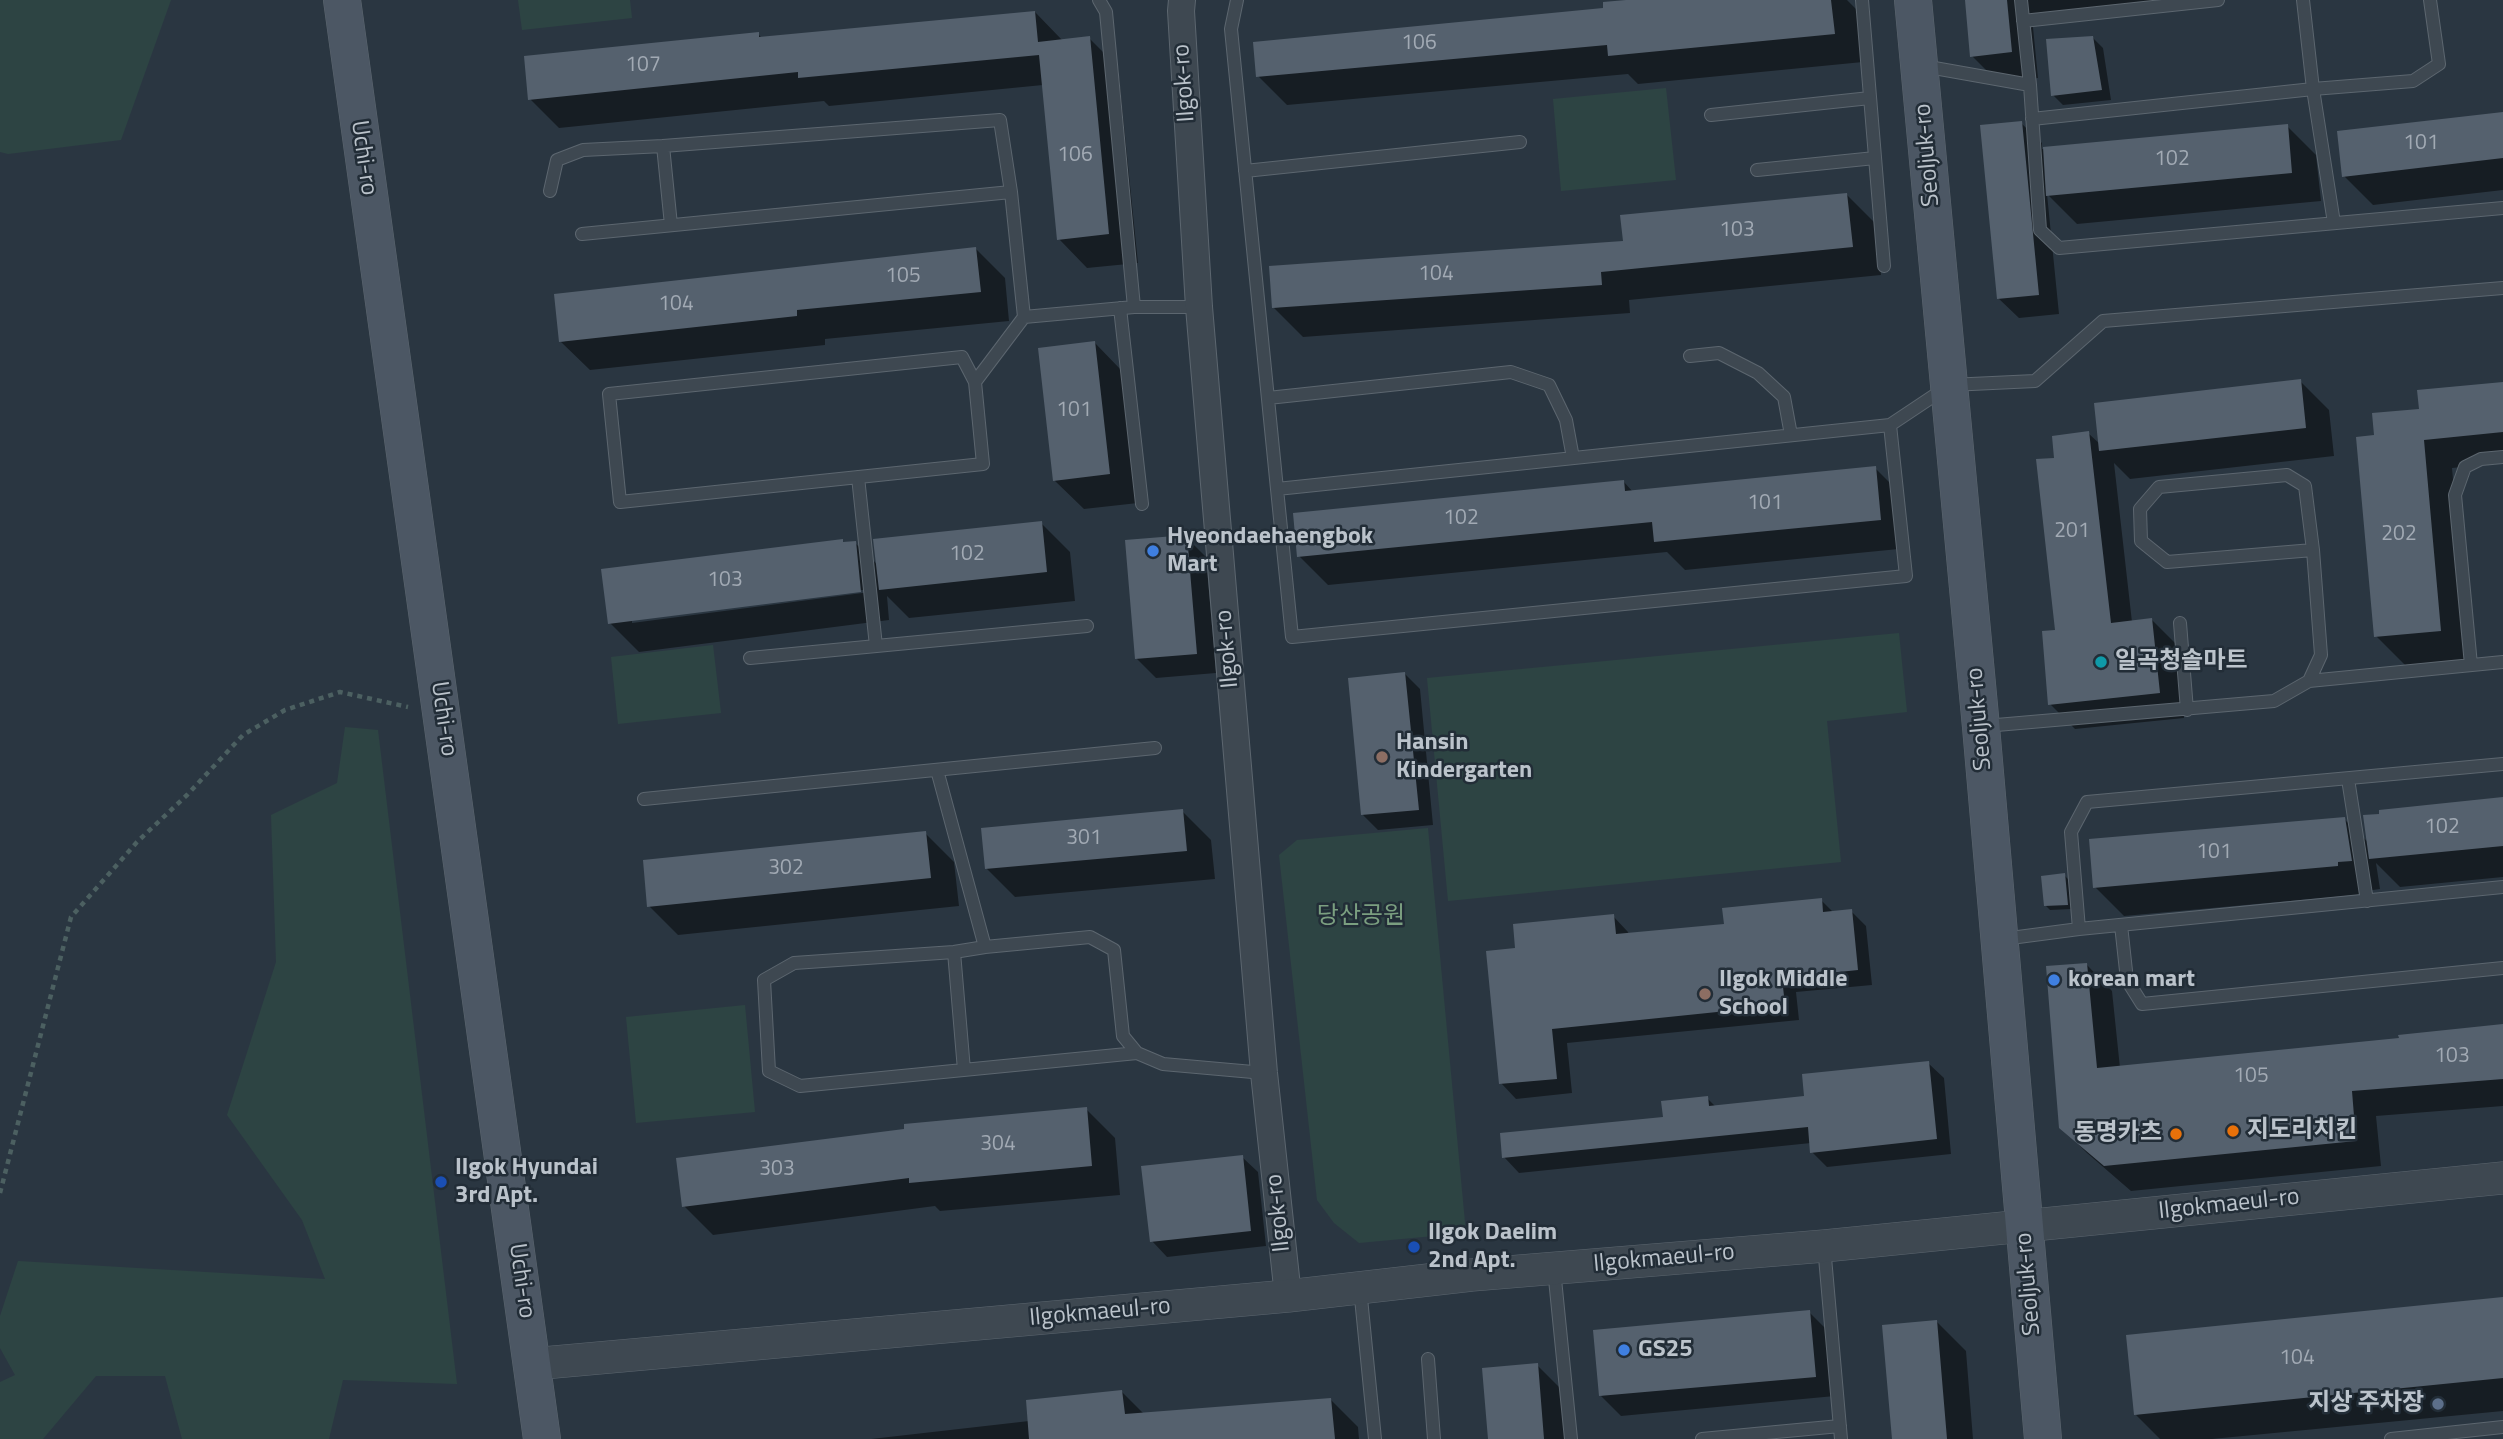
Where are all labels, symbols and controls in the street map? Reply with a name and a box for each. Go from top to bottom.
house number: 106 [1401,31,1437,57]
street label: Ilgok-ro [1168,43,1202,123]
house number: 107 [625,53,661,79]
street label: Seoljuk-ro [1909,102,1947,208]
street label: Uchi-ro [344,119,382,197]
house number: 101 [2403,131,2439,157]
house number: 106 [1057,143,1093,169]
house number: 102 [2154,147,2190,173]
house number: 103 [1719,218,1755,244]
house number: 104 [1418,262,1454,288]
house number: 105 [885,264,921,290]
house number: 104 [658,292,694,318]
house number: 101 [1056,398,1092,424]
house number: 101 [1747,491,1783,517]
house number: 102 [1443,506,1479,532]
house number: 201 [2054,519,2090,545]
house number: 202 [2381,522,2417,548]
place label: Hyeondaehaengbok Mart [1167,523,1373,579]
house number: 102 [949,542,985,568]
marker: Hyeondaehaengbok Mart [1145,543,1161,559]
house number: 103 [707,568,743,594]
street label: Ilgok-ro [1210,609,1246,689]
place label: 일곡청솔마트 [2115,648,2247,676]
marker: 일곡청솔마트 [2093,654,2109,670]
street label: Seoljuk-ro [1961,666,1999,772]
street label: Uchi-ro [424,680,462,758]
place label: Hansin Kindergarten [1396,729,1532,785]
marker: Hansin Kindergarten [1374,749,1390,765]
house number: 102 [2424,815,2460,841]
house number: 301 [1066,826,1102,852]
house number: 101 [2196,840,2232,866]
house number: 302 [768,856,804,882]
park label: 당산공원 [1317,903,1405,931]
place label: Ilgok Middle School [1719,966,1847,1022]
place label: korean mart [2068,966,2195,994]
marker: korean mart [2046,972,2062,988]
marker: Ilgok Middle School [1697,986,1713,1002]
house number: 103 [2434,1044,2470,1070]
house number: 105 [2233,1064,2269,1090]
place label: 지도리치킨 [2247,1117,2357,1145]
place label: 동명카츠 [2074,1120,2162,1148]
marker: 지도리치킨 [2225,1123,2241,1139]
marker: 동명카츠 [2168,1126,2184,1142]
house number: 304 [980,1132,1016,1158]
place label: Ilgok Hyundai 3rd Apt. [455,1154,598,1210]
house number: 303 [759,1157,795,1183]
street label: Ilgok-ro [1261,1173,1297,1253]
marker: Ilgok Hyundai 3rd Apt. [433,1174,449,1190]
street label: Ilgokmaeul-ro [2157,1183,2301,1227]
place label: Ilgok Daelim 2nd Apt. [1428,1219,1557,1275]
street label: Seoljuk-ro [2010,1231,2048,1337]
street label: Ilgokmaeul-ro [1592,1238,1736,1280]
marker: Ilgok Daelim 2nd Apt. [1406,1239,1422,1255]
street label: Uchi-ro [502,1242,540,1320]
street label: Ilgokmaeul-ro [1028,1292,1172,1334]
place label: GS25 [1638,1336,1693,1364]
marker: GS25 [1616,1342,1632,1358]
house number: 104 [2279,1346,2315,1372]
place label: 지상 주차장 [2308,1390,2424,1418]
marker: 지상 주차장 [2430,1396,2446,1412]

